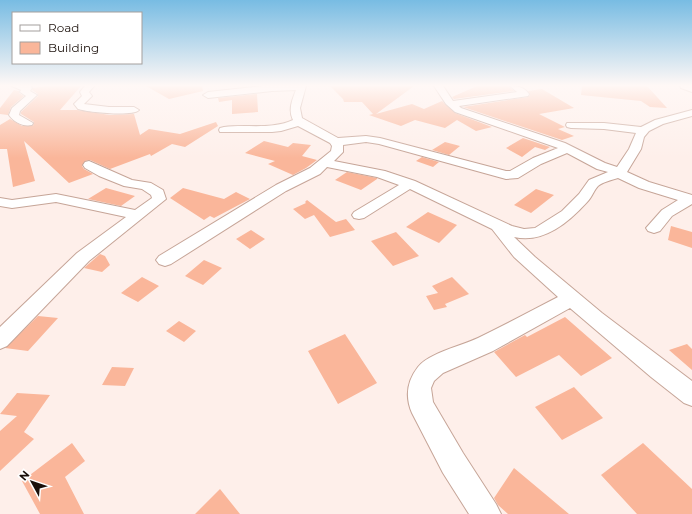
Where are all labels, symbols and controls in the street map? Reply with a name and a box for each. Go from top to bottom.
legend [12,12,142,64]
text: Road [48,20,79,35]
text: Building [48,40,99,55]
north arrow [12,462,52,502]
text: N [16,468,33,483]

